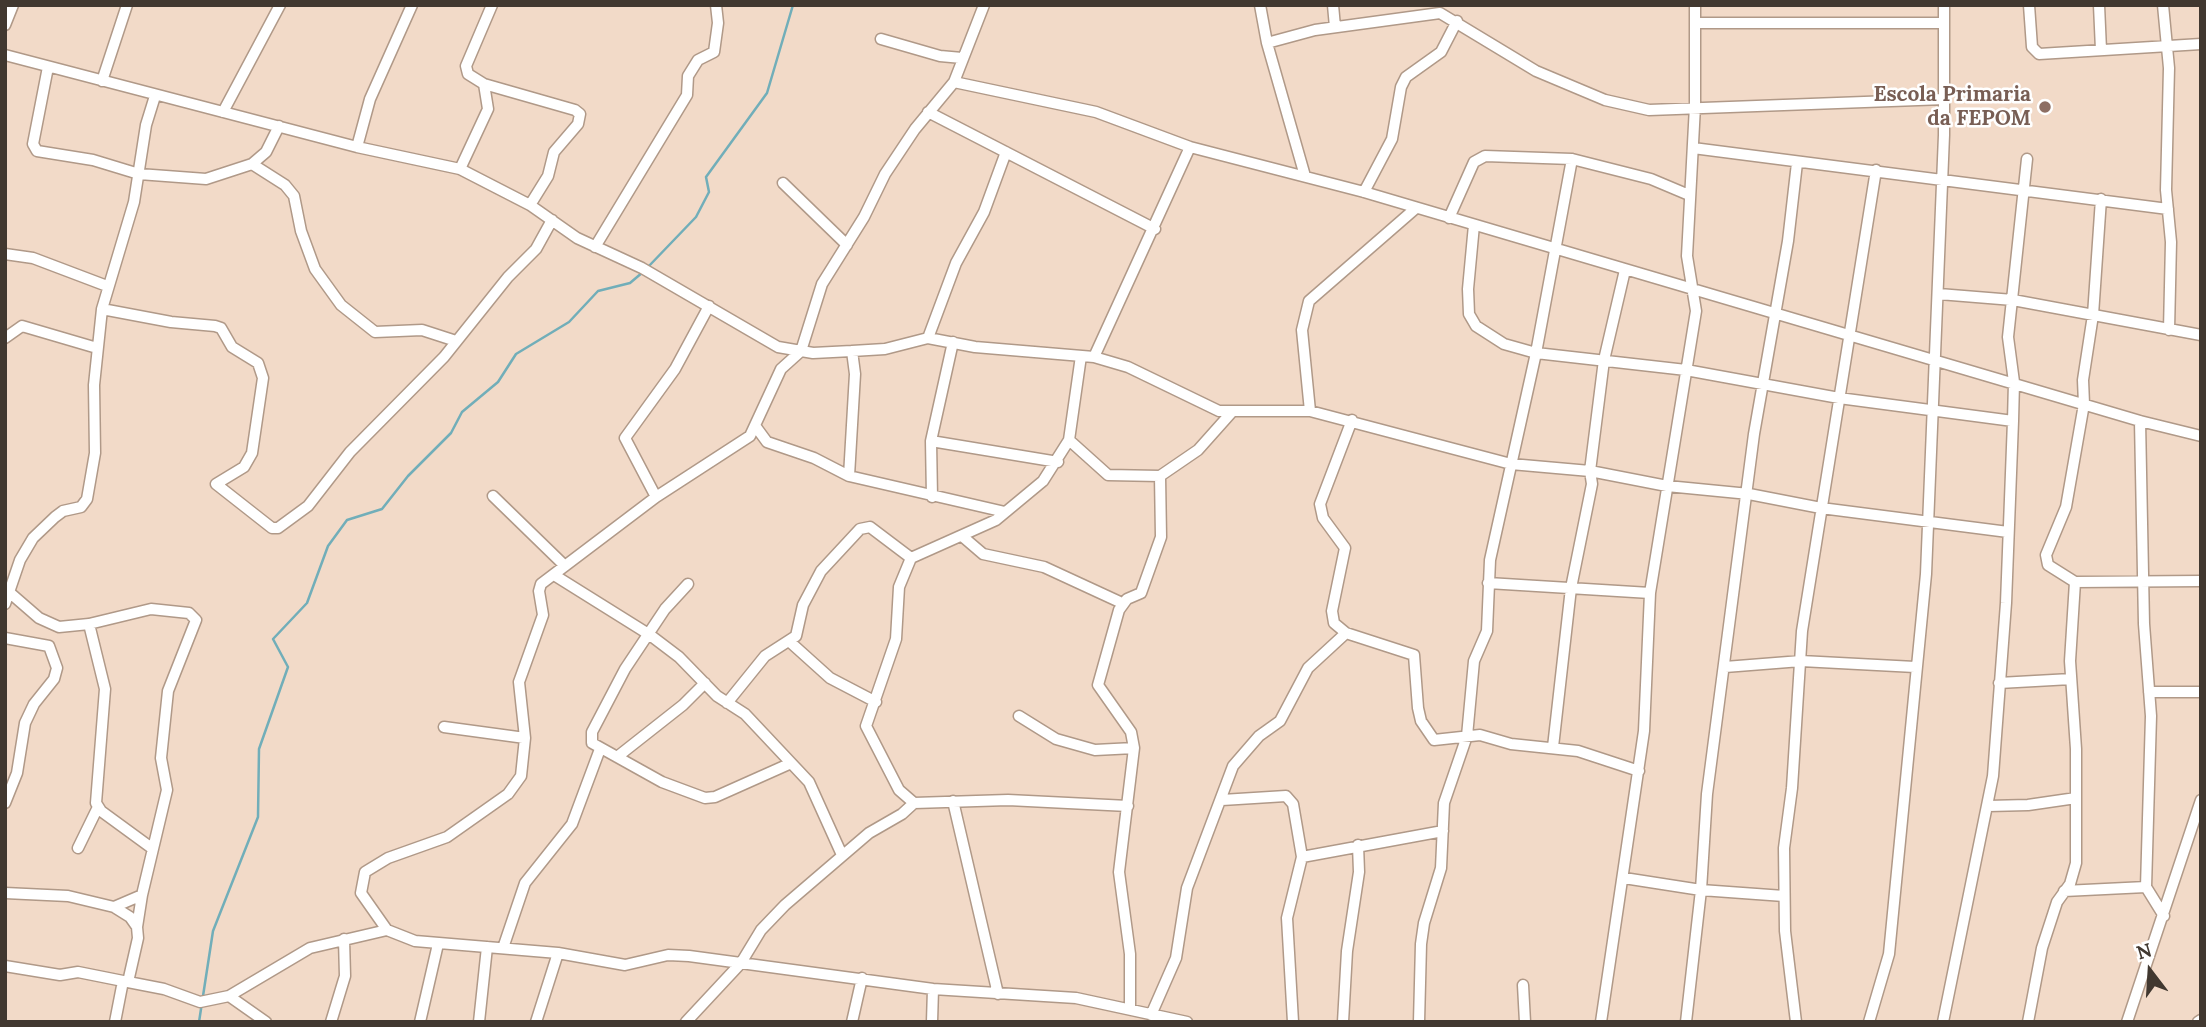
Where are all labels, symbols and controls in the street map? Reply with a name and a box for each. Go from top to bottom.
place label: Escola Primaria da FEPOM [1873,82,2031,132]
marker: Escola Primaria da FEPOM [2037,99,2053,115]
north arrow [2115,936,2185,1006]
text: N [2133,937,2154,965]

